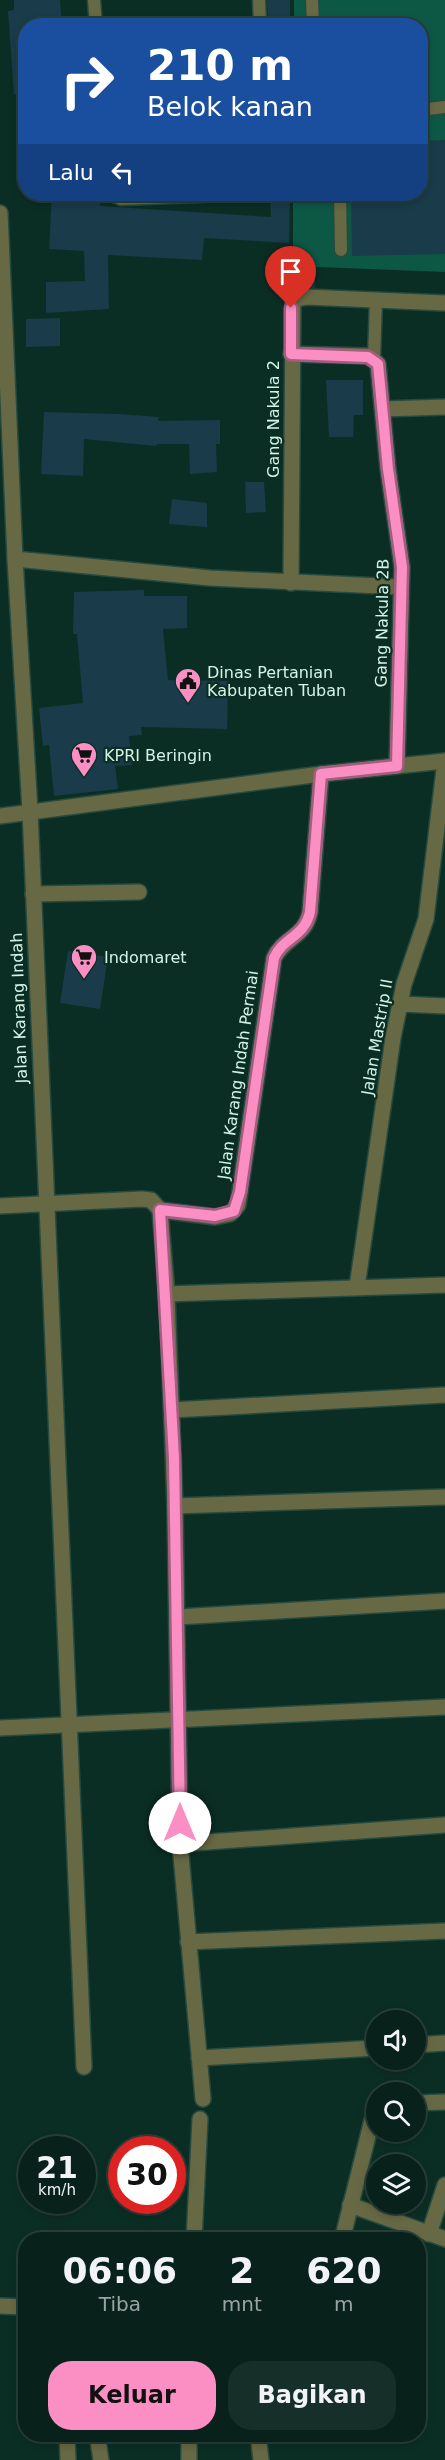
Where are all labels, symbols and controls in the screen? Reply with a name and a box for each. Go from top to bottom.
text: 210 m [147,41,293,90]
icon: right [48,42,126,120]
text: Belok kanan [147,91,313,122]
icon: left [106,156,139,189]
text: Lalu [48,160,94,185]
pin [265,246,316,308]
icon: arrive [274,255,307,288]
street label: Gang Nakula 2 [264,360,283,478]
street label: Gang Nakula 2B [371,558,393,688]
place label: Dinas Pertanian Kabupaten Tuban [207,663,346,700]
public building icon: Dinas Pertanian Kabupaten Tuban [173,666,203,704]
supermarket icon: KPRI Beringin [69,740,99,778]
place label: KPRI Beringin [104,746,212,765]
street label: Jalan Karang Indah [7,932,31,1085]
supermarket icon: Indomaret [69,942,99,980]
place label: Indomaret [104,948,187,967]
street label: Jalan Karang Indah Permai [214,969,262,1182]
street label: Jalan Mastrip II [357,977,397,1098]
position arrow [148,1791,212,1855]
map controls [366,2010,426,2214]
button: sound [366,2010,426,2070]
button: search [366,2082,426,2142]
speed limit sign: 30 [108,2136,186,2214]
text: 21 [36,2150,78,2185]
button: layers [366,2154,426,2214]
text: km/h [38,2181,76,2199]
text: 06:06 [63,2250,177,2291]
text: 2 [229,2250,254,2291]
text: 620 [306,2250,381,2291]
text: Tiba [99,2292,141,2316]
text: mnt [222,2292,262,2316]
text: m [334,2292,354,2316]
button: Keluar [48,2361,216,2430]
button: Bagikan [228,2361,396,2430]

